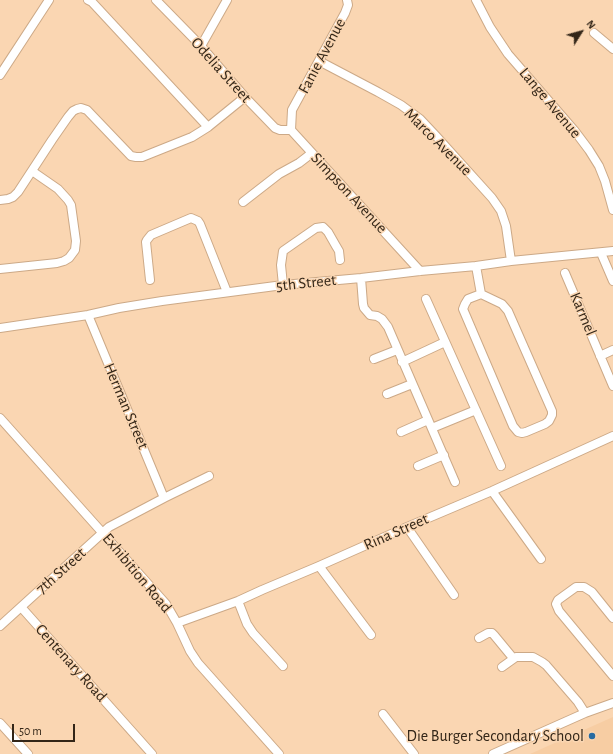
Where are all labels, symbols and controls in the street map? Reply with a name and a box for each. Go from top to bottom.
north arrow [561,12,601,52]
street label: Fanie Avenue [294,15,350,97]
text: N [584,18,598,31]
street label: Odelia Street [187,33,255,107]
street label: Lange Avenue [515,64,585,142]
street label: Marco Avenue [400,104,476,180]
street label: Simpson Avenue [307,149,391,237]
street label: 5th Street [275,270,337,296]
street label: Karmel [565,289,601,339]
street label: Herman Street [99,360,153,452]
street label: Rina Street [361,509,431,555]
street label: Exhibition Road [98,529,176,617]
street label: 7th Street [32,544,90,598]
street label: Centenary Road [31,620,111,706]
scale bar [14,716,77,742]
text: 50 m [19,725,42,737]
place label: Die Burger Secondary School [407,726,584,746]
marker: Die Burger Secondary School [587,731,597,741]

